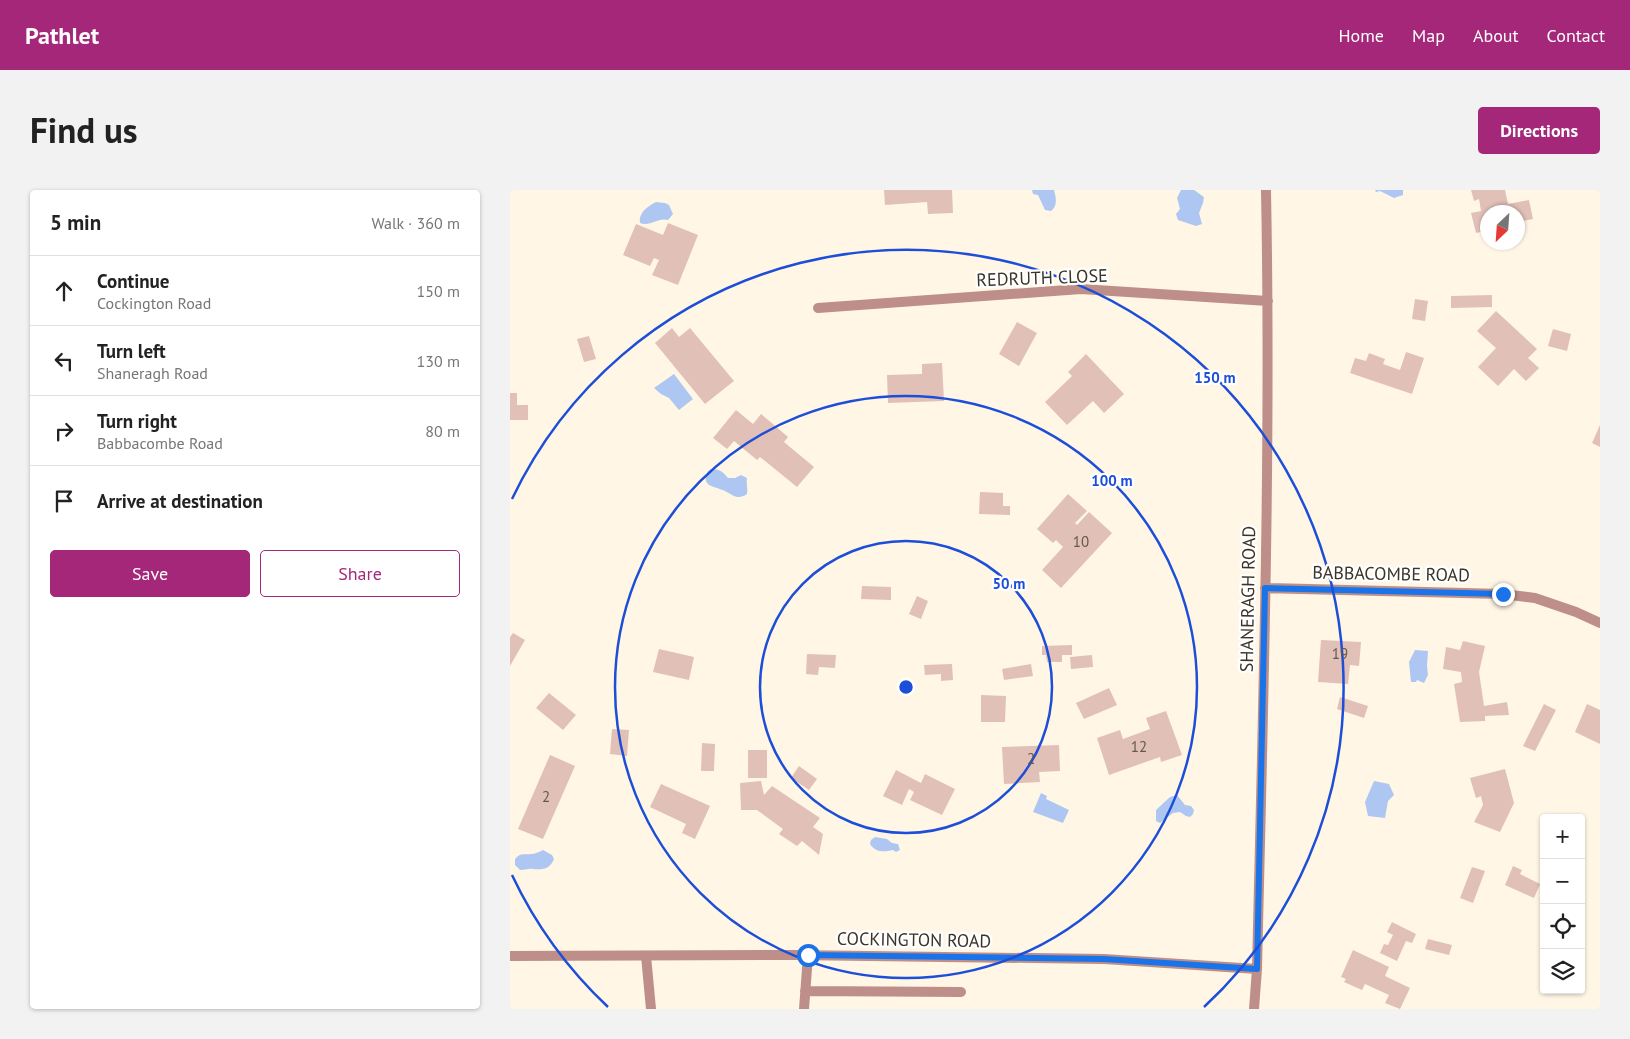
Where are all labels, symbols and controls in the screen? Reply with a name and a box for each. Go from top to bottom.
text: Pathlet [25,20,99,51]
text: Home [1338,24,1384,47]
text: Map [1412,24,1445,47]
text: About [1473,24,1519,47]
text: Contact [1547,24,1605,47]
text: Find us [30,107,138,153]
button: Directions [1478,107,1600,154]
north arrow [1480,205,1525,250]
text: 5 min [50,209,101,236]
text: Walk · 360 m [371,213,460,233]
street label: REDRUTH CLOSE [976,264,1108,291]
text: Continue [97,269,169,293]
icon: ahead [50,277,78,305]
text: 150 m [417,281,460,301]
text: Cockington Road [97,293,211,313]
text: Turn left [97,339,166,363]
icon: left [50,347,78,375]
text: 130 m [417,351,460,371]
text: Shaneragh Road [97,363,208,383]
text: 150 m [1194,368,1236,387]
text: Turn right [97,409,177,433]
icon: right [50,417,78,445]
text: 80 m [425,421,460,441]
text: Babbacombe Road [97,433,223,453]
text: 100 m [1091,471,1133,490]
icon: arrive [50,487,78,515]
text: Arrive at destination [97,489,263,513]
street label: SHANERAGH ROAD [1235,526,1260,672]
house number: 10 [1073,532,1089,551]
button: Save [50,550,250,597]
button: Share [260,550,460,597]
street label: BABBACOMBE ROAD [1312,561,1470,586]
text: 50 m [993,574,1025,593]
route end [1492,583,1515,606]
house number: 19 [1332,644,1348,663]
centre of rings [897,678,915,696]
house number: 12 [1131,737,1147,756]
house number: 2 [1027,749,1035,768]
house number: 2 [542,787,550,806]
map controls [1540,814,1585,994]
button: + [1540,814,1585,859]
button: − [1540,859,1585,904]
button: locate [1540,904,1585,949]
street label: COCKINGTON ROAD [837,927,991,952]
route start [797,944,820,967]
button: layers [1540,949,1585,994]

